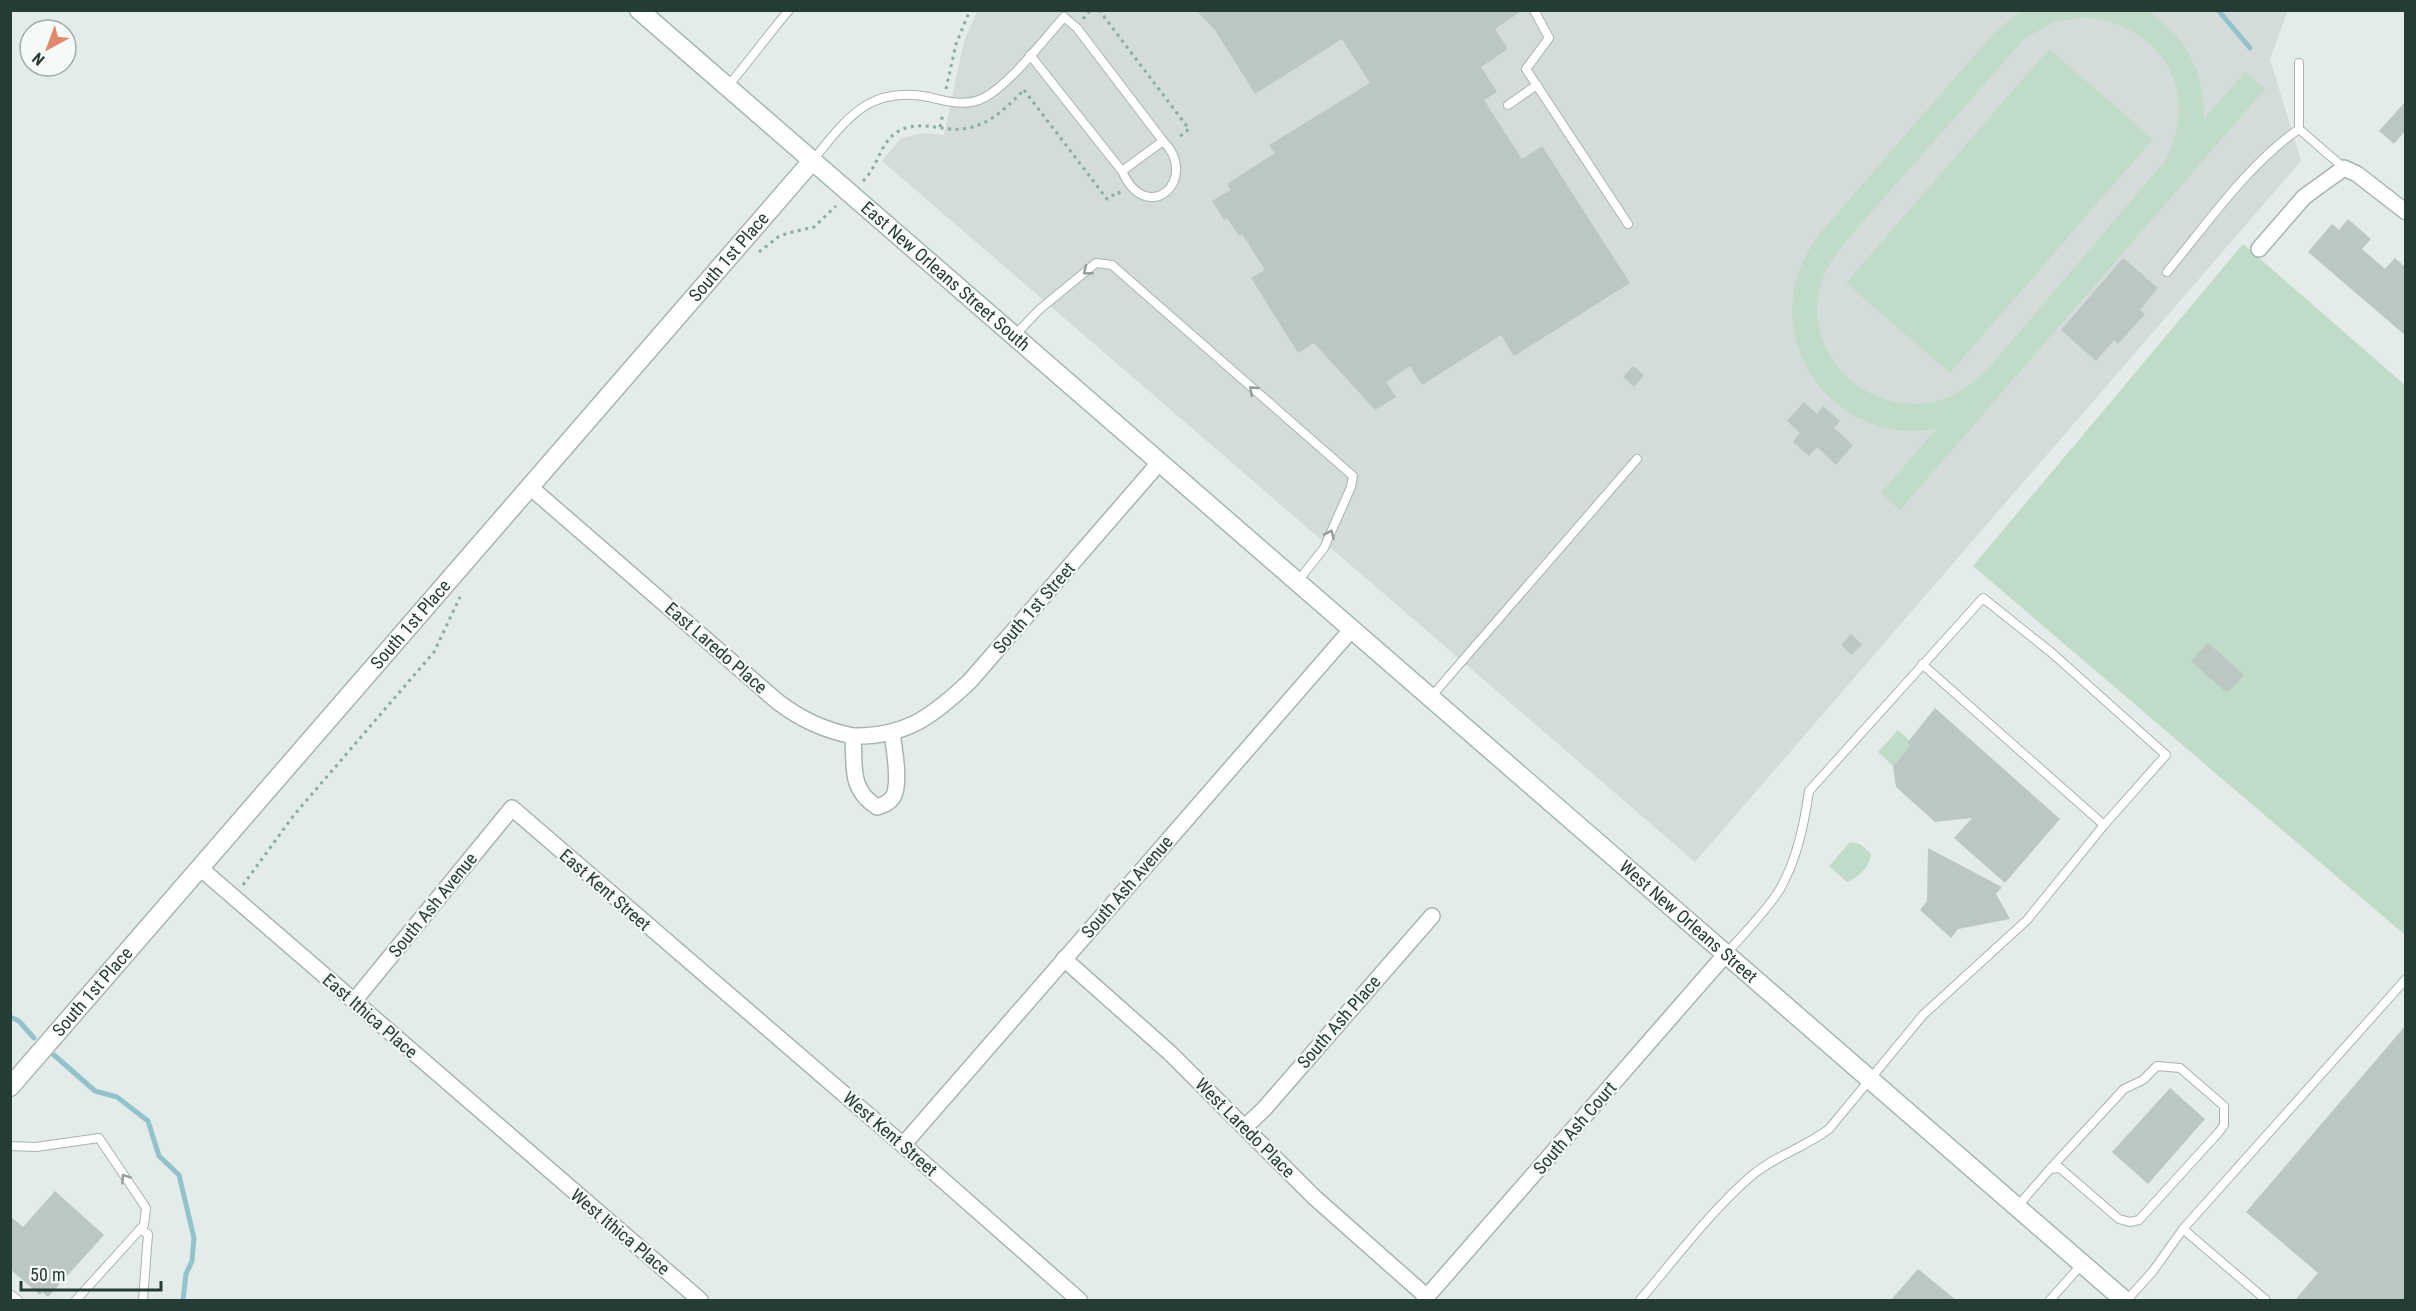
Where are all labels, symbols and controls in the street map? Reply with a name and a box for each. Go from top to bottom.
north arrow [18,18,78,78]
text: N [29,49,48,69]
street label: East New Orleans Street South [857,197,1035,355]
street label: South 1st Place [684,208,773,306]
one-way arrow [1083,263,1094,274]
one-way arrow [1249,386,1260,397]
one-way arrow [1323,530,1335,541]
street label: South 1st Street [988,558,1079,658]
street label: South 1st Place [366,575,455,673]
street label: East Laredo Place [661,598,771,697]
street label: South Ash Avenue [1077,831,1177,942]
street label: East Kent Street [556,844,655,935]
street label: South Ash Avenue [384,848,481,961]
street label: West New Orleans Street [1615,856,1762,987]
street label: South 1st Place [48,942,137,1040]
street label: East Ithica Place [319,969,422,1062]
street label: South Ash Place [1293,971,1385,1072]
street label: West Laredo Place [1191,1074,1299,1182]
street label: South Ash Court [1529,1077,1621,1178]
street label: West Kent Street [839,1087,942,1180]
one-way arrow [122,1173,133,1184]
street label: West Ithica Place [567,1184,674,1279]
scale bar [21,1254,160,1292]
text: 50 m [30,1264,65,1285]

